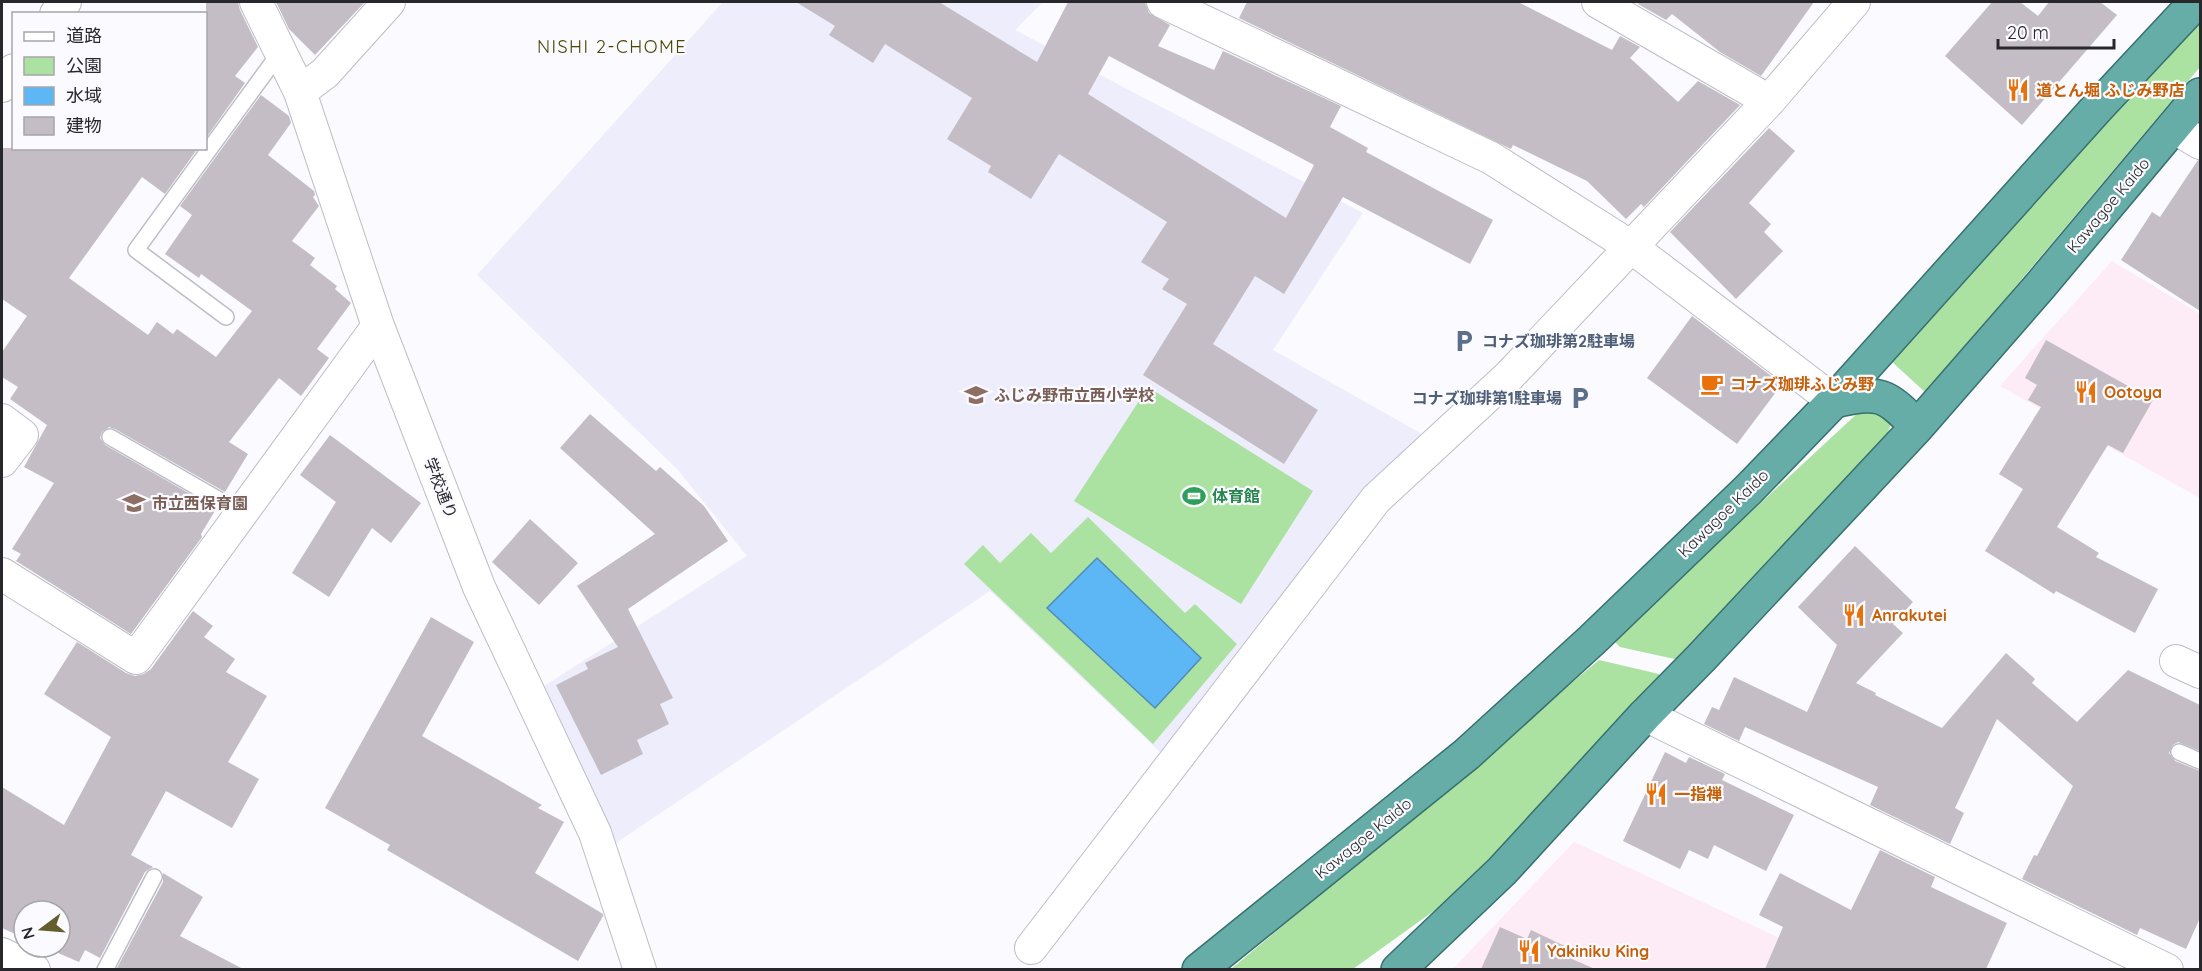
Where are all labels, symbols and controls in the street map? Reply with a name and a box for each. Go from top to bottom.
legend [12,12,207,150]
scale bar [1998,12,2114,50]
text: 20 m [2007,21,2049,44]
text: 道路 [66,24,102,47]
district label: NISHI 2-CHOME [537,35,687,58]
text: 公園 [66,54,102,77]
restaurant icon: 道とん堀 ふじみ野店 [2005,77,2031,103]
place label: 道とん堀 ふじみ野店 [2036,80,2184,100]
text: 水域 [66,84,102,107]
text: 建物 [66,114,102,137]
street label: Kawagoe Kaido [2062,153,2154,257]
parking icon: コナズ珈琲第2駐車場 [1451,328,1477,354]
place label: コナズ珈琲第2駐車場 [1482,331,1635,351]
cafe icon: コナズ珈琲ふじみ野 [1699,371,1725,397]
place label: コナズ珈琲ふじみ野 [1730,374,1874,394]
restaurant icon: Ootoya [2073,379,2099,405]
school or university icon: ふじみ野市立西小学校 [963,382,989,408]
place label: Ootoya [2104,382,2162,402]
place label: ふじみ野市立西小学校 [994,385,1154,405]
parking icon: コナズ珈琲第1駐車場 [1567,385,1593,411]
place label: コナズ珈琲第1駐車場 [1412,388,1562,408]
street label: 学校通り [420,455,462,521]
street label: Kawagoe Kaido [1674,465,1772,561]
sports icon: 体育館 [1181,483,1207,509]
place label: 体育館 [1212,486,1260,506]
school or university icon: 市立西保育園 [121,490,147,516]
place label: 市立西保育園 [152,493,248,513]
restaurant icon: Anrakutei [1841,602,1867,628]
place label: Anrakutei [1872,605,1947,625]
restaurant icon: 一指禅 [1643,781,1669,807]
place label: 一指禅 [1674,784,1722,804]
street label: Kawagoe Kaido [1311,793,1415,883]
north arrow [12,899,72,959]
text: N [16,925,39,942]
restaurant icon: Yakiniku King [1516,938,1542,964]
place label: Yakiniku King [1547,941,1649,961]

